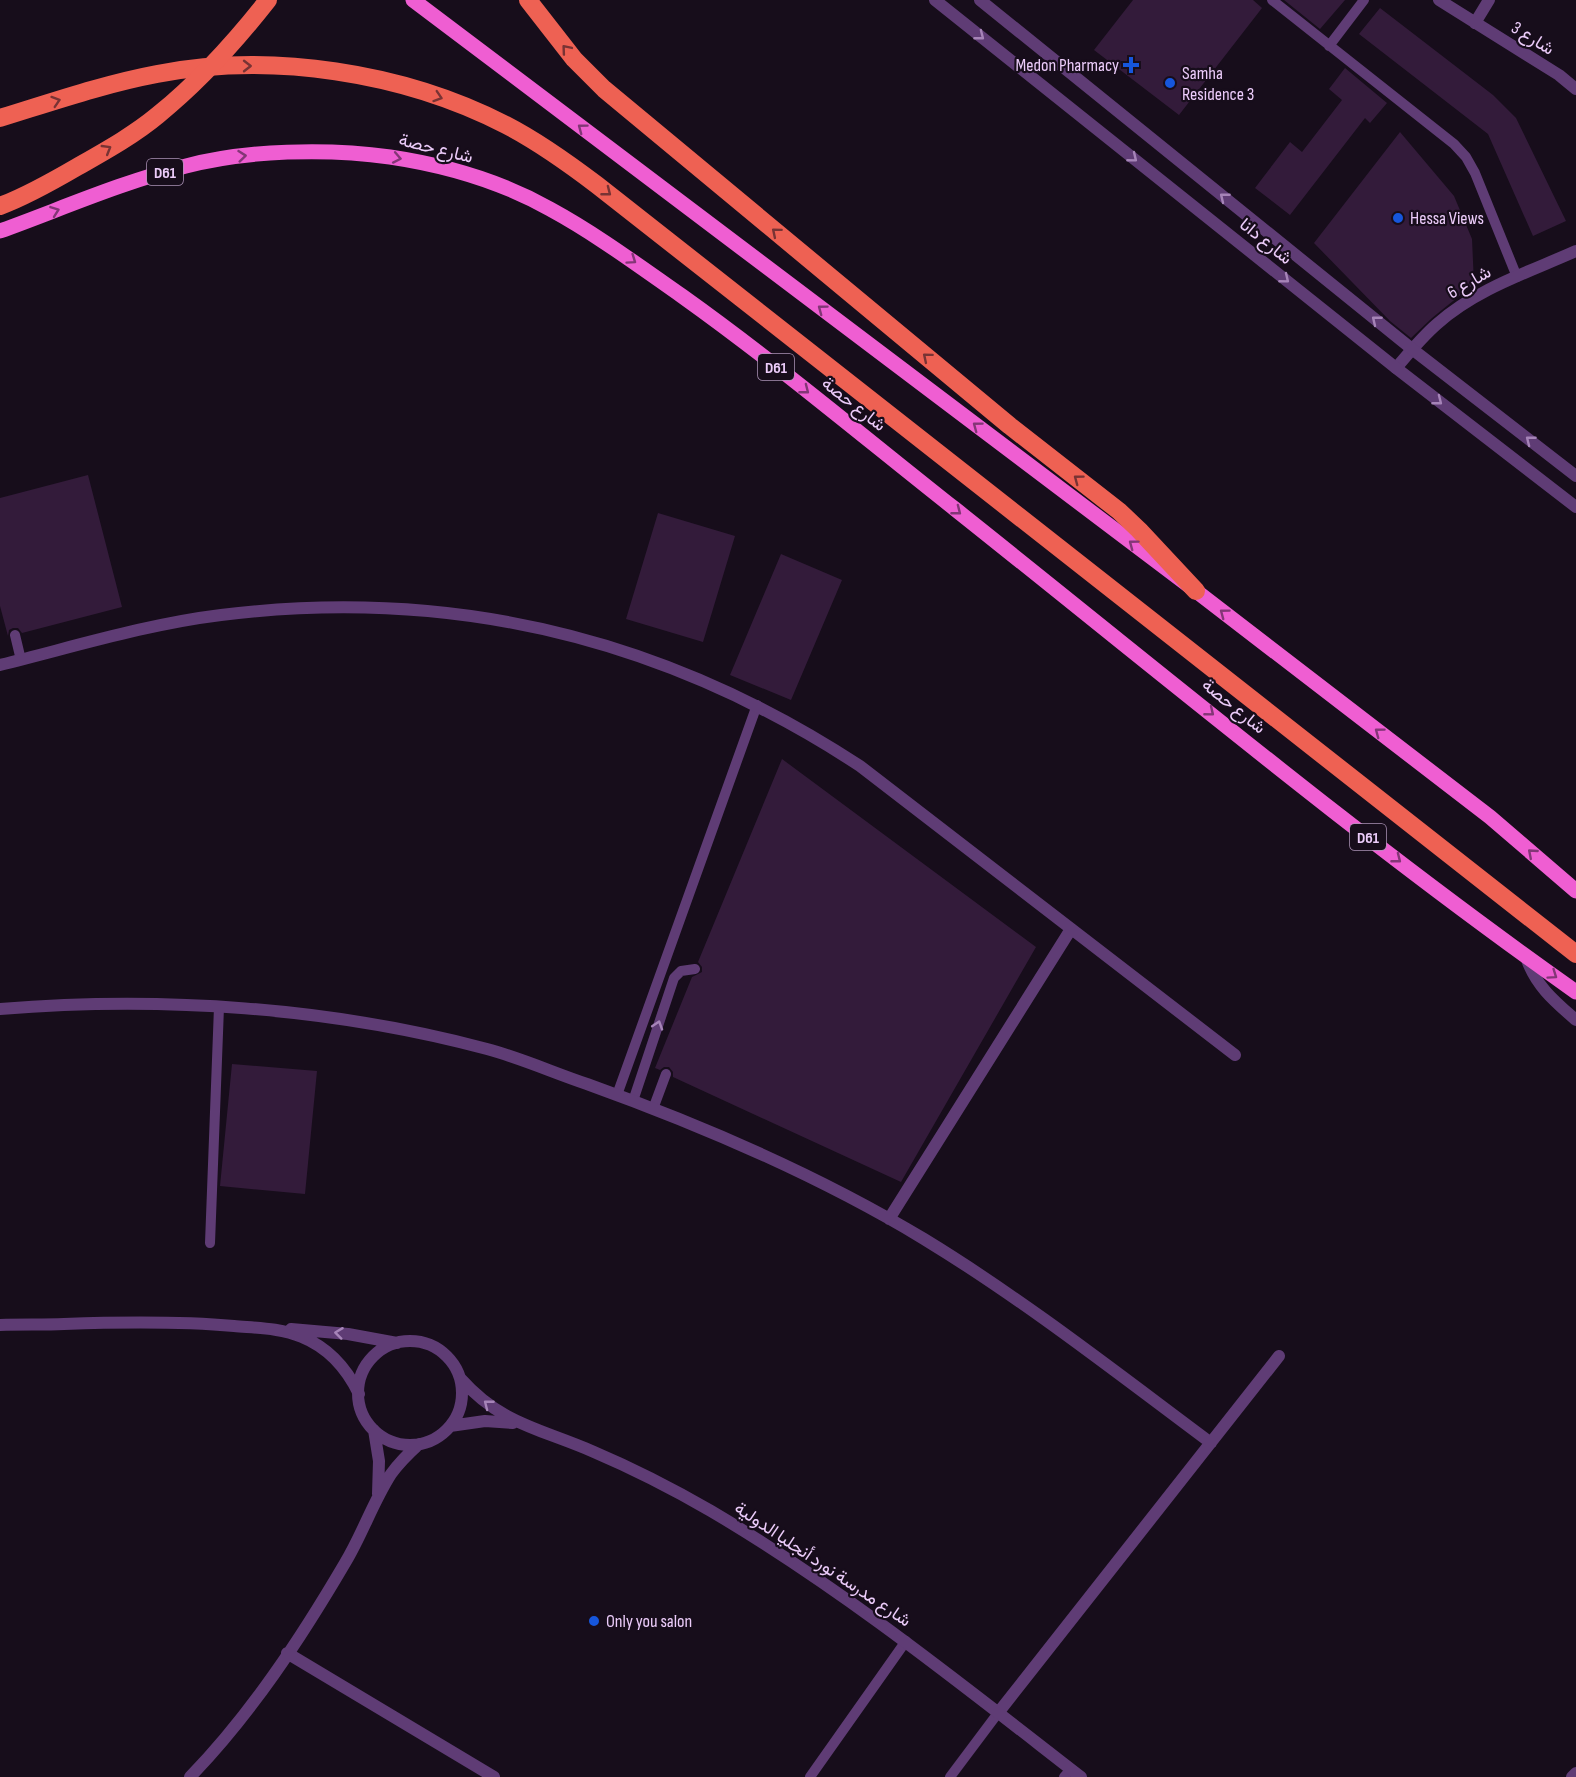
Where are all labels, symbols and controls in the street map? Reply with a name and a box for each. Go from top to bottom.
street label: شارع 3 [1507,17,1558,61]
one-way arrow [974,29,985,40]
one-way arrow [562,45,573,56]
place label: Medon Pharmacy [1016,55,1119,76]
marker: Medon Pharmacy [1124,58,1138,72]
one-way arrow [242,60,251,72]
place label: Samha Residence 3 [1182,63,1254,105]
marker: Samha Residence 3 [1163,76,1177,90]
one-way arrow [432,90,443,102]
one-way arrow [50,95,61,108]
one-way arrow [578,125,589,136]
street label: شارع حصة [396,129,475,169]
one-way arrow [101,145,111,157]
one-way arrow [237,150,246,163]
one-way arrow [1126,150,1137,161]
one-way arrow [393,152,402,164]
road number: D61 [147,159,183,185]
one-way arrow [600,185,611,196]
one-way arrow [1220,194,1231,205]
one-way arrow [49,205,60,218]
place label: Hessa Views [1410,208,1484,229]
marker: Hessa Views [1391,211,1405,225]
street label: شارع دانا [1234,214,1296,270]
one-way arrow [772,228,783,239]
one-way arrow [625,253,636,264]
street label: شارع 6 [1444,262,1495,304]
one-way arrow [1278,272,1289,283]
one-way arrow [817,305,828,316]
one-way arrow [1372,316,1383,327]
one-way arrow [922,353,933,364]
road number: D61 [758,354,794,380]
street label: شارع حصة [817,373,890,437]
one-way arrow [798,382,809,393]
one-way arrow [1431,393,1442,404]
one-way arrow [973,423,984,434]
one-way arrow [1526,436,1537,447]
one-way arrow [1074,475,1085,486]
one-way arrow [951,503,962,514]
one-way arrow [1129,540,1140,551]
one-way arrow [1220,609,1231,620]
street label: شارع حصة [1197,674,1270,739]
one-way arrow [1203,705,1214,716]
one-way arrow [1375,728,1386,739]
road number: D61 [1350,824,1386,850]
one-way arrow [1528,849,1539,860]
one-way arrow [1390,851,1401,862]
one-way arrow [1546,968,1557,979]
one-way arrow [651,1020,663,1031]
one-way arrow [335,1327,344,1339]
one-way arrow [484,1401,495,1412]
street label: شارع مدرسة نورد أنجليا الدولية [730,1498,915,1632]
place label: Only you salon [606,1611,692,1632]
marker: Only you salon [587,1614,601,1628]

